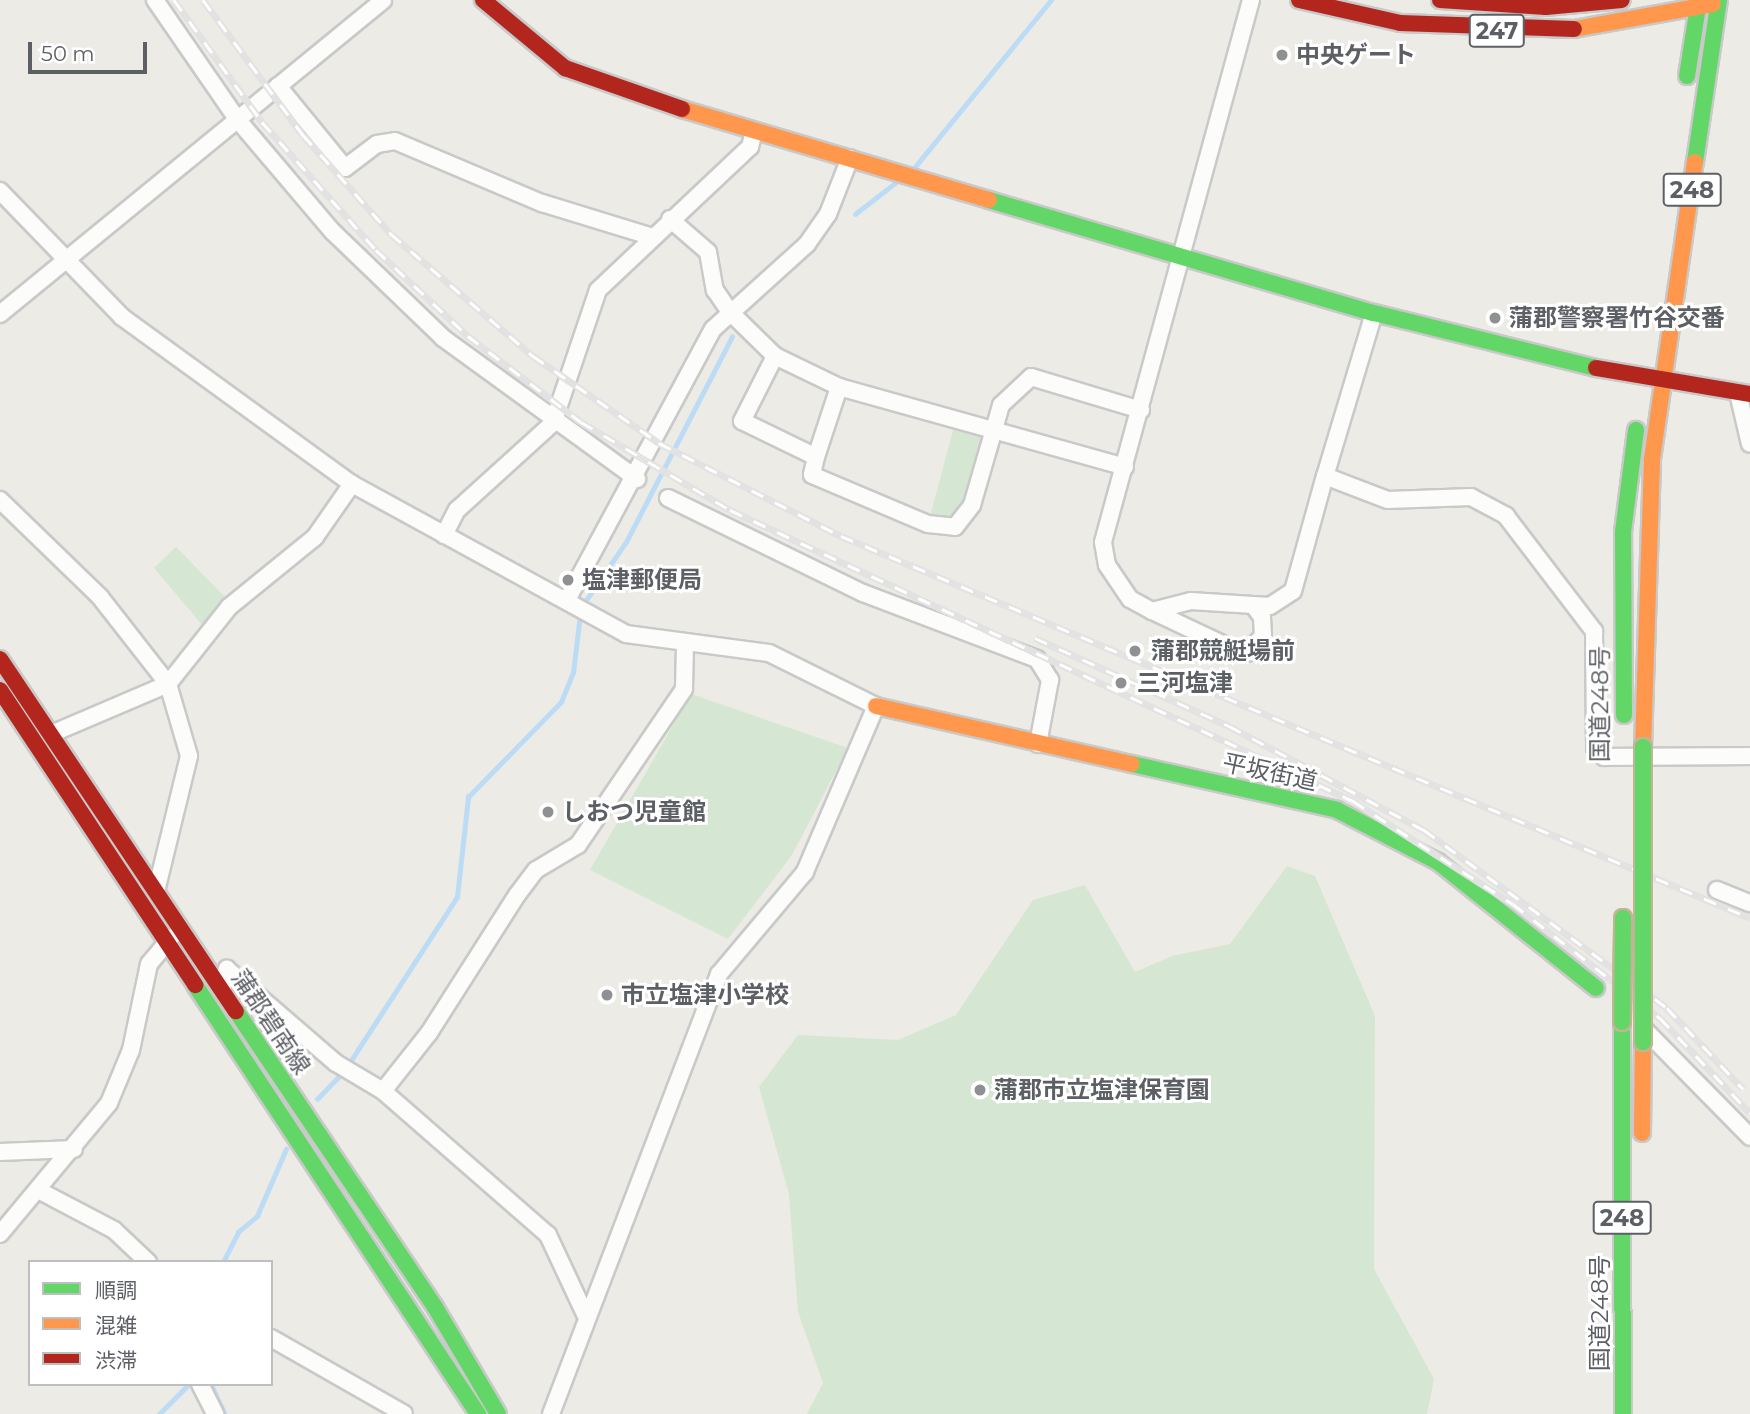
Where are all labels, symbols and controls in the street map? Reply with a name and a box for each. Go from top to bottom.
road number: 247 [1467,12,1527,50]
scale bar [32,28,150,72]
text: 50 m [41,41,95,66]
place label: 中央ゲート [1296,41,1416,69]
marker: 中央ゲート [1274,47,1290,63]
road number: 248 [1662,170,1722,210]
place label: 蒲郡警察署竹谷交番 [1509,304,1725,332]
marker: 蒲郡警察署竹谷交番 [1487,310,1503,326]
place label: 塩津郵便局 [582,566,702,594]
marker: 塩津郵便局 [560,572,576,588]
place label: 蒲郡競艇場前 [1151,637,1295,665]
marker: 蒲郡競艇場前 [1125,641,1145,661]
street label: 国道248号 [1586,646,1614,762]
place label: 三河塩津 [1137,669,1233,697]
marker: 三河塩津 [1111,673,1131,693]
street label: 平坂街道 [1220,748,1320,796]
place label: しおつ児童館 [562,798,706,826]
marker: しおつ児童館 [540,804,556,820]
street label: 蒲郡碧南線 [226,964,316,1080]
place label: 市立塩津小学校 [621,981,789,1009]
marker: 市立塩津小学校 [599,987,615,1003]
place label: 蒲郡市立塩津保育園 [994,1076,1210,1104]
marker: 蒲郡市立塩津保育園 [972,1082,988,1098]
road number: 248 [1592,1198,1652,1238]
street label: 国道248号 [1586,1255,1614,1371]
legend [28,1260,273,1386]
text: 順調 [95,1278,137,1303]
text: 混雑 [95,1313,137,1338]
text: 渋滞 [95,1348,137,1373]

